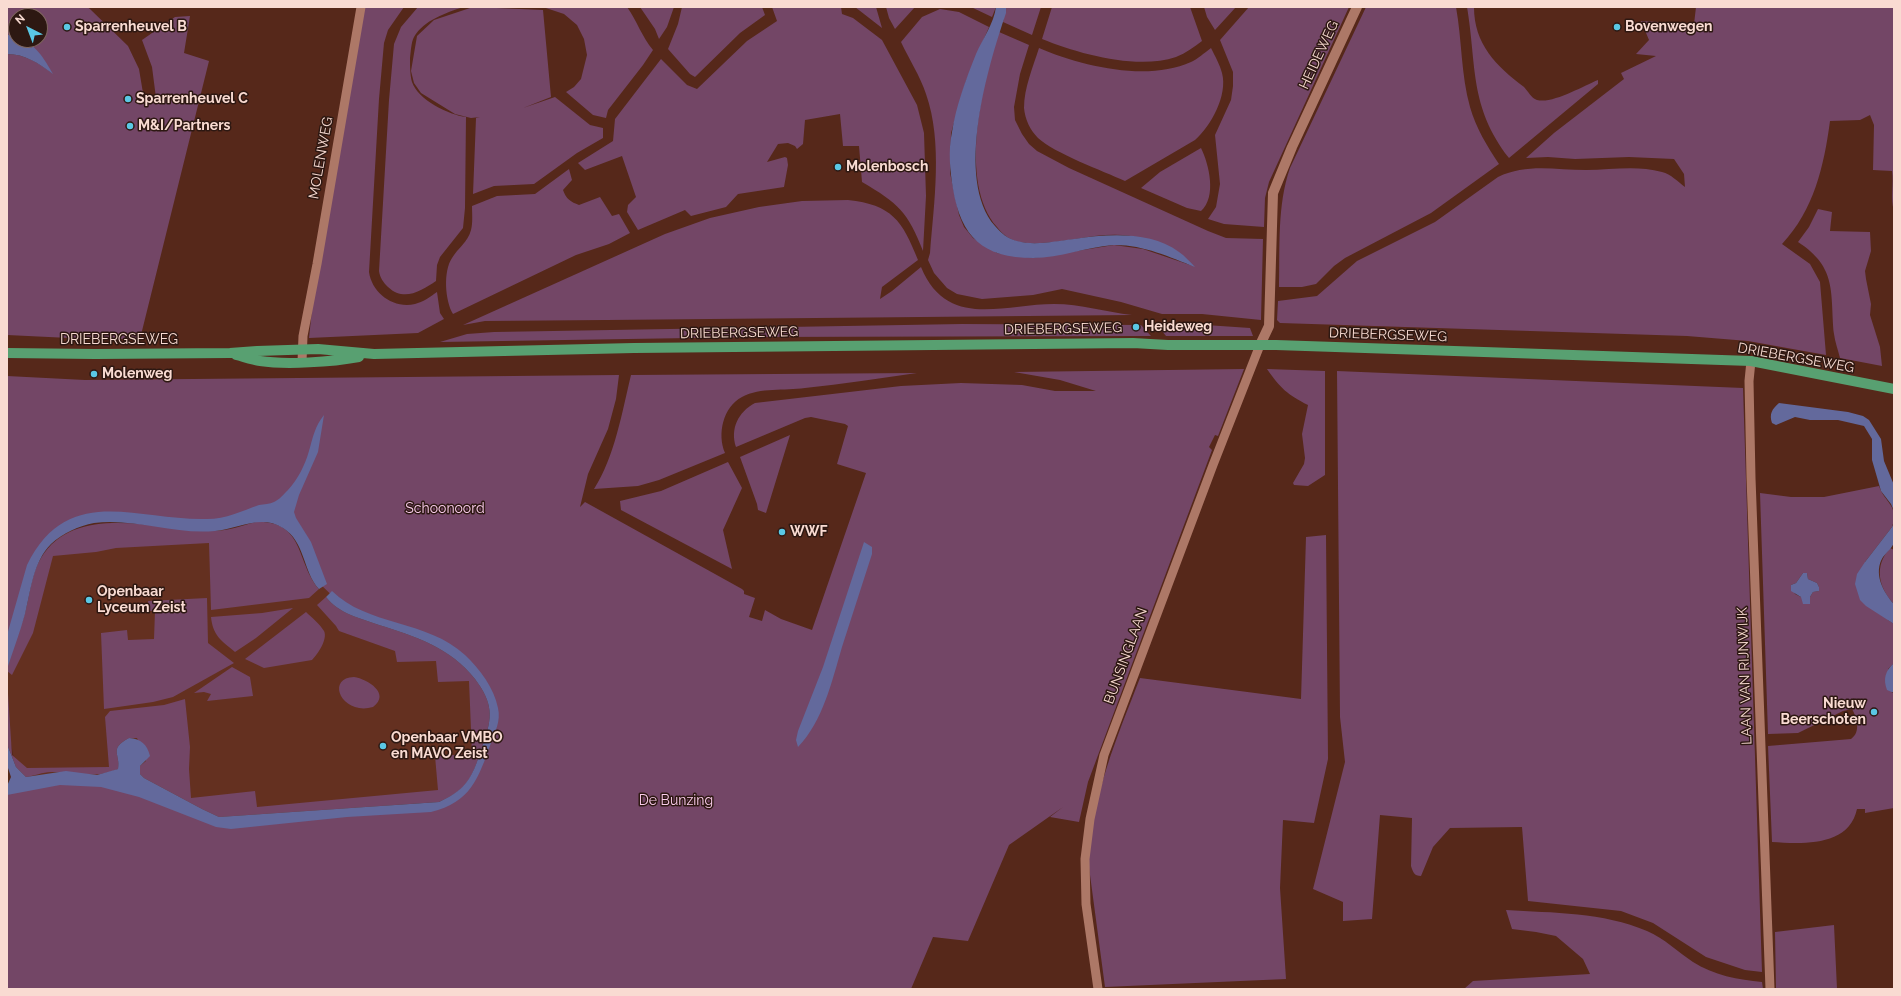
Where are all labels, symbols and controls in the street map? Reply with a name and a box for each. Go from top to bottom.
north arrow [8,8,48,48]
text: N [13,12,28,27]
street label: HEIDEWEG [1296,18,1342,92]
place label: Sparrenheuvel B [75,19,187,35]
place label: Bovenwegen [1625,19,1713,35]
marker: Sparrenheuvel B [62,22,72,32]
marker: Bovenwegen [1612,22,1622,32]
place label: Sparrenheuvel C [136,91,248,107]
marker: Sparrenheuvel C [123,94,133,104]
street label: MOLENWEG [305,116,337,200]
place label: M&I/Partners [138,118,230,134]
marker: M&I/Partners [125,121,135,131]
place label: Molenbosch [846,159,928,175]
marker: Molenbosch [833,162,843,172]
place label: Heideweg [1144,319,1212,335]
street label: DRIEBERGSEWEG [1004,320,1122,338]
marker: Heideweg [1131,322,1141,332]
street label: DRIEBERGSEWEG [680,324,798,342]
street label: DRIEBERGSEWEG [1329,325,1447,345]
street label: DRIEBERGSEWEG [60,332,178,348]
street label: DRIEBERGSEWEG [1736,339,1856,377]
place label: Molenweg [102,366,172,382]
marker: Molenweg [89,369,99,379]
park label: Schoonoord [405,501,485,517]
place label: WWF [790,524,828,540]
marker: WWF [777,527,787,537]
place label: Openbaar Lyceum Zeist [97,584,186,616]
marker: Openbaar Lyceum Zeist [84,595,94,605]
street label: BUNSINGLAAN [1101,605,1151,707]
street label: LAAN VAN RIJNWIJK [1734,607,1756,745]
place label: Nieuw Beerschoten [1781,696,1866,728]
marker: Nieuw Beerschoten [1869,707,1879,717]
place label: Openbaar VMBO en MAVO Zeist [391,730,503,762]
marker: Openbaar VMBO en MAVO Zeist [378,741,388,751]
park label: De Bunzing [639,793,713,809]

